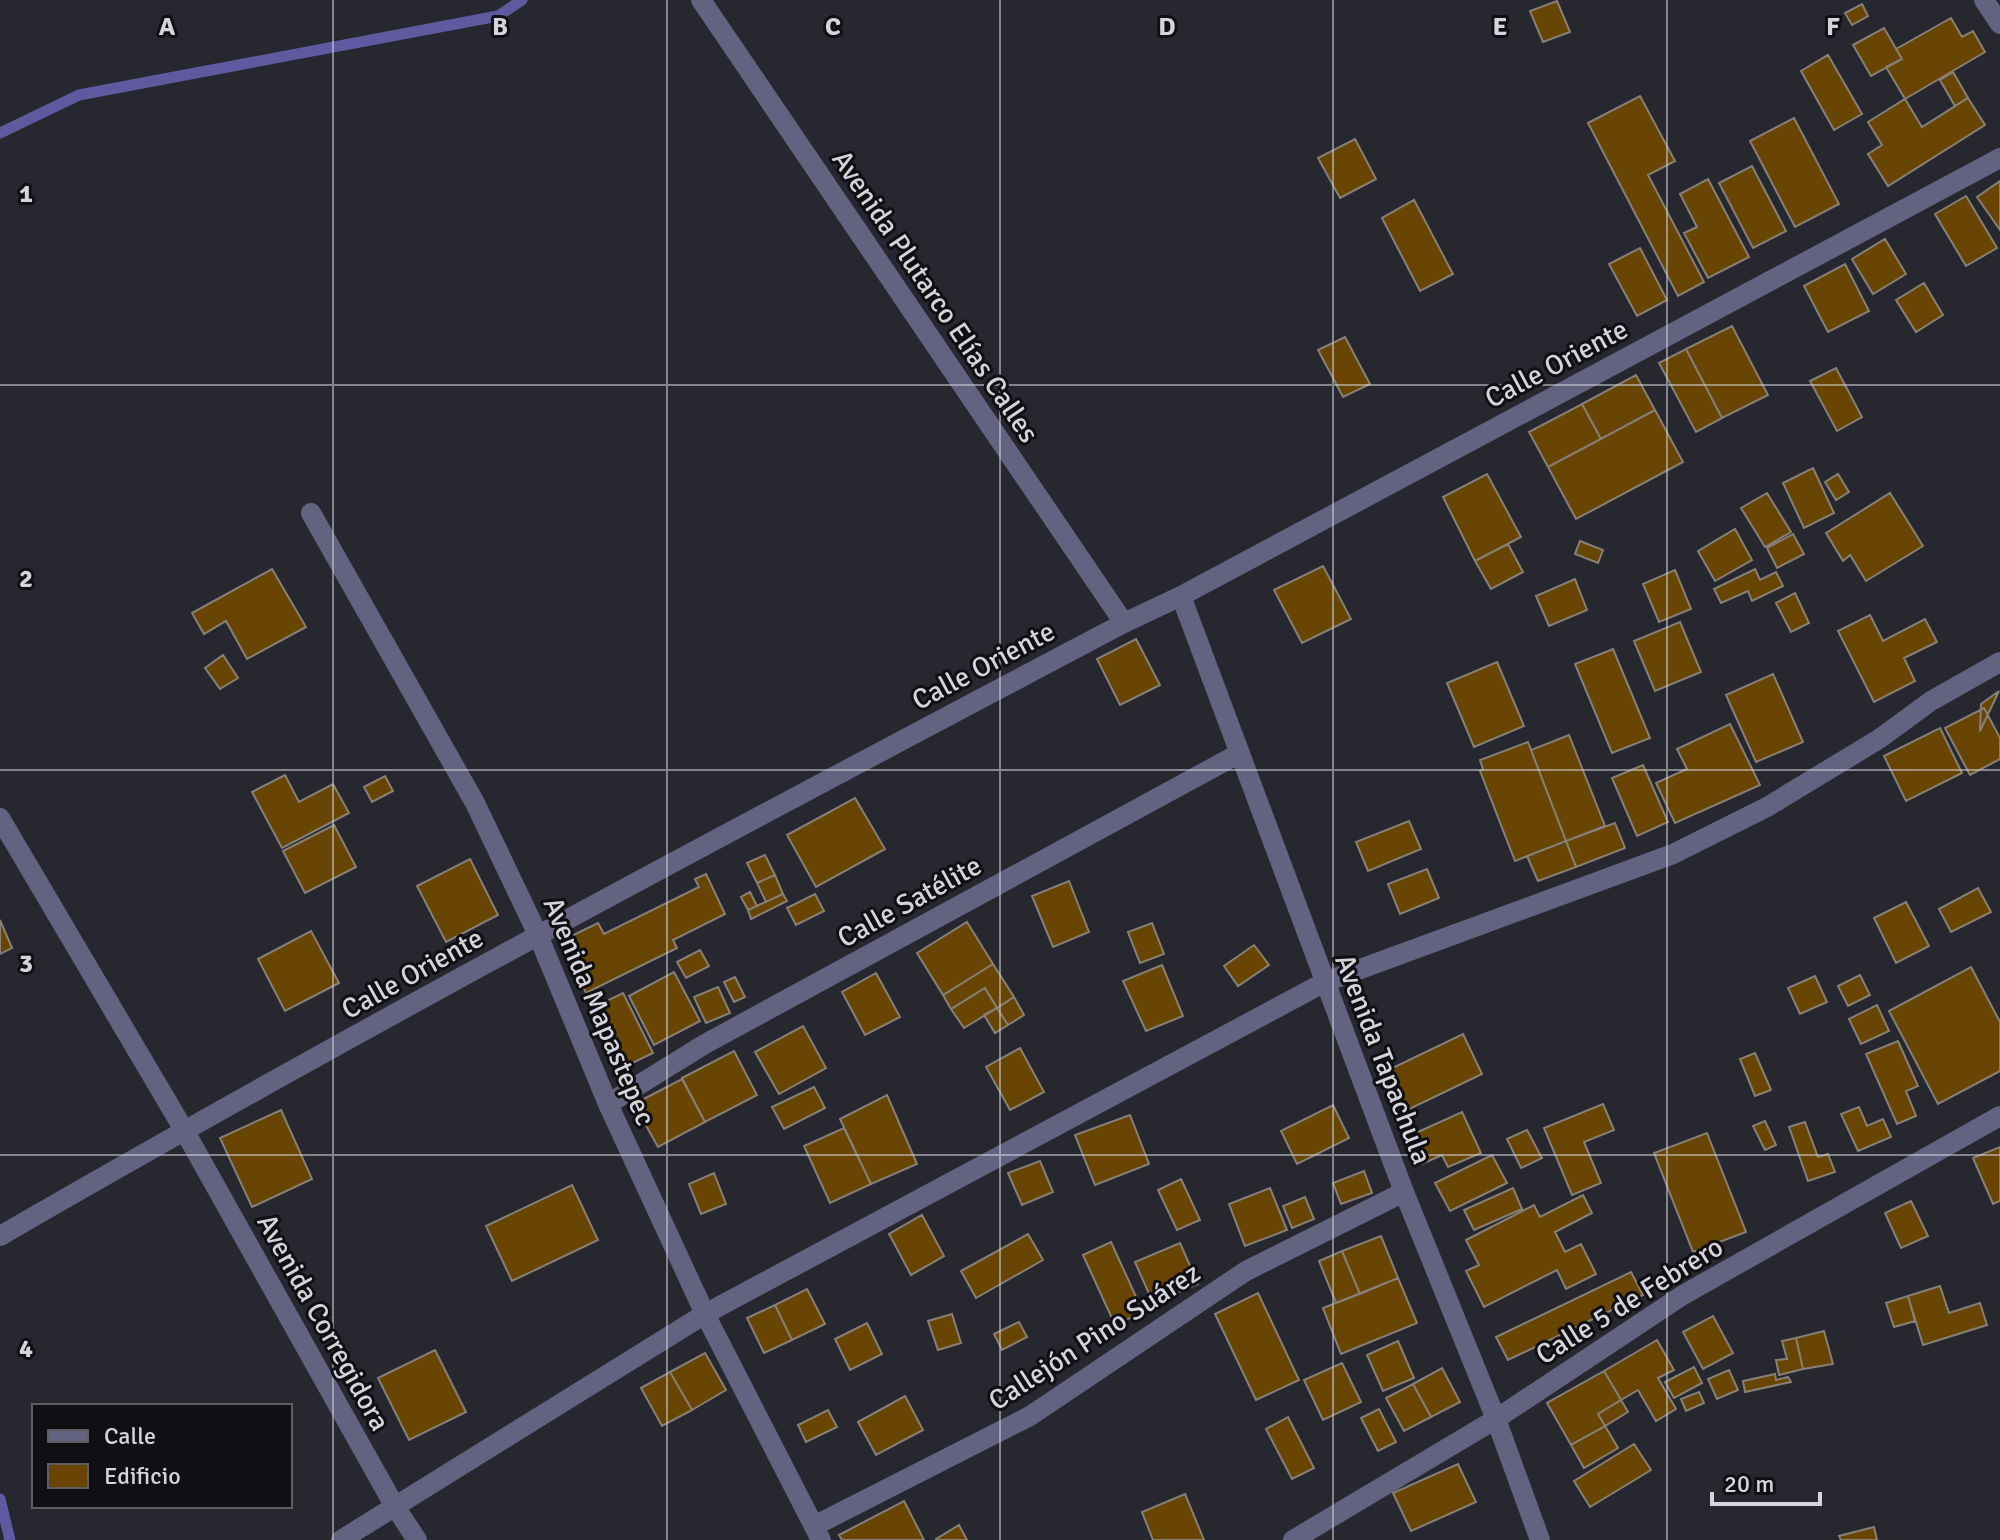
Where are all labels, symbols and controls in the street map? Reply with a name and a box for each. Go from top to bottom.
text: A [159,11,176,43]
text: B [492,11,508,43]
text: C [825,11,841,43]
text: D [1158,11,1176,43]
text: E [1493,11,1507,43]
text: F [1826,11,1840,43]
street label: Avenida Plutarco Elías Calles [825,144,1046,449]
text: 1 [19,178,33,210]
street label: Calle Oriente [1479,312,1634,416]
text: 2 [19,563,33,595]
street label: Calle Oriente [906,614,1061,718]
street label: Calle Satélite [832,848,987,955]
street label: Avenida Mapastepec [536,892,663,1131]
street label: Calle Oriente [336,921,489,1027]
text: 3 [19,948,33,980]
street label: Avenida Tapachula [1327,950,1439,1169]
street label: Avenida Corregidora [249,1208,397,1437]
street label: Calle 5 de Febrero [1530,1230,1729,1372]
street label: Callejón Pino Suárez [982,1256,1207,1418]
text: 4 [19,1333,33,1365]
legend [32,1404,292,1508]
text: Calle [104,1421,156,1451]
scale bar [1712,1456,1820,1506]
text: Edificio [104,1461,181,1491]
text: 20 m [1724,1469,1774,1499]

